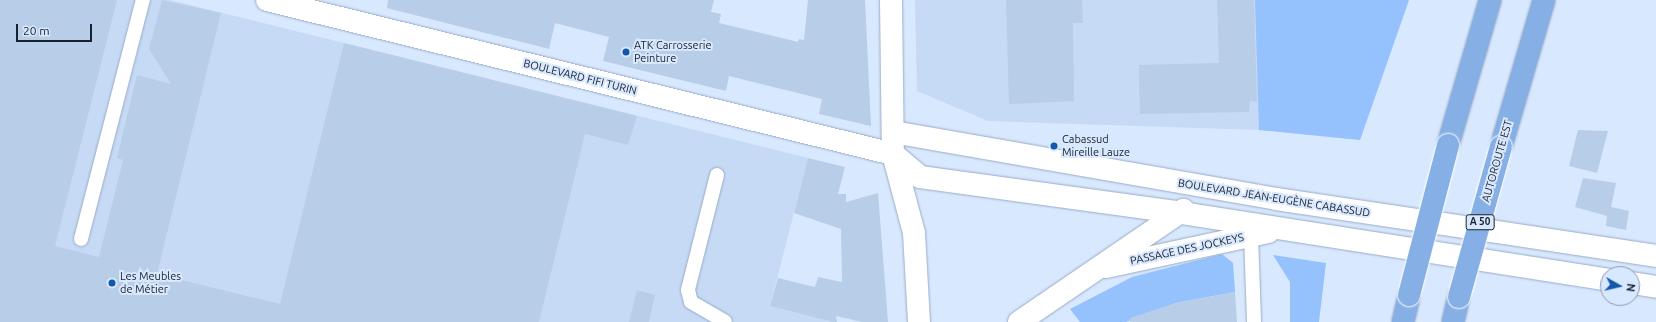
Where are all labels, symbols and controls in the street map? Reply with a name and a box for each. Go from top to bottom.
scale bar [18,16,94,42]
text: 20 m [23,24,50,37]
place label: ATK Carrosserie Peinture [634,39,712,65]
marker: ATK Carrosserie Peinture [621,47,631,57]
street label: BOULEVARD FIFI TURIN [522,57,638,97]
street label: AUTOROUTE EST [1479,118,1515,204]
place label: Cabassud Mireille Lauze [1062,133,1130,159]
marker: Cabassud Mireille Lauze [1049,141,1059,151]
street label: BOULEVARD JEAN-EUGÈNE CABASSUD [1177,176,1371,220]
road number: A 50 [1465,214,1495,230]
street label: PASSAGE DES JOCKEYS [1129,230,1245,268]
north arrow [1600,266,1640,306]
place label: Les Meubles de Métier [120,270,181,296]
marker: Les Meubles de Métier [107,278,117,288]
text: N [1624,283,1637,292]

